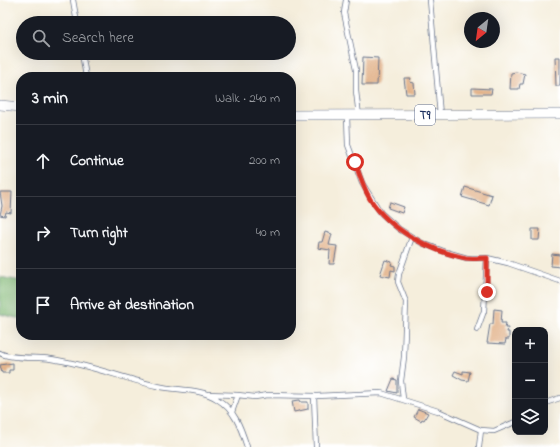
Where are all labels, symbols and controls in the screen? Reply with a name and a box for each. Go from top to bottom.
north arrow [464,12,500,48]
search box [16,16,296,60]
icon: search [30,27,52,49]
text: Search here [62,27,134,49]
text: 3 min [32,86,68,111]
text: Walk · 240 m [215,89,280,108]
road number: T9 [415,105,435,125]
icon: ahead [32,150,54,172]
text: Continue [70,150,124,172]
text: 200 m [249,151,280,170]
route start [346,153,364,171]
icon: right [32,222,54,244]
text: Turn right [70,222,128,244]
text: 40 m [256,223,280,242]
route end [478,283,496,301]
icon: arrive [32,294,54,316]
text: Arrive at destination [70,294,194,316]
map controls [512,327,548,435]
button: + [512,327,548,363]
button: − [512,363,548,399]
button: layers [512,399,548,435]

